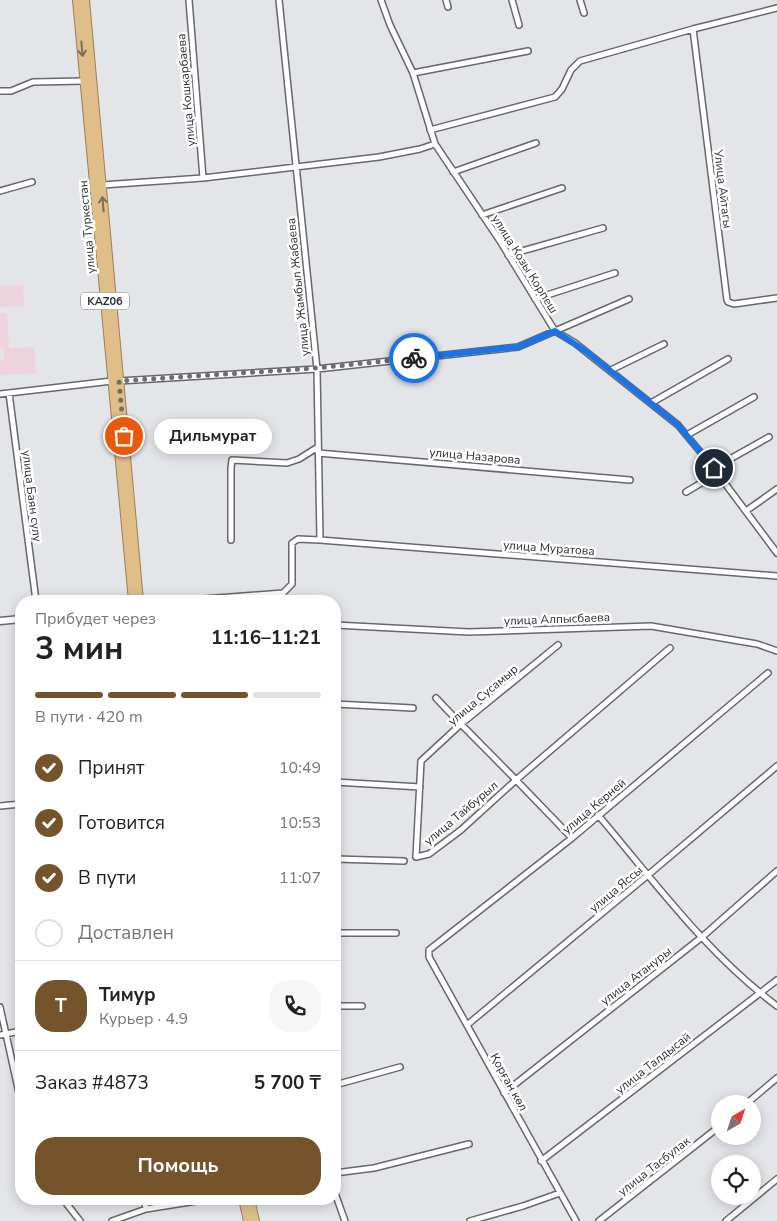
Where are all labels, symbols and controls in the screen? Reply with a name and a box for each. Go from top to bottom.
street label: улица Кошкарбаева [173,33,199,147]
one-way arrow [77,40,86,56]
street label: Улица Айтагы [710,148,736,229]
street label: улица Туркестан [75,180,99,274]
one-way arrow [99,196,108,212]
street label: улица Козы Корпеш [488,212,562,316]
street label: улица Жамбыл Жабаева [283,217,313,357]
road number: KАZ06 [81,292,129,310]
courier [389,333,439,383]
icon: bike [400,344,428,372]
pin [103,415,145,457]
callout: Дильмурат [154,418,272,454]
icon: bag [110,422,138,450]
text: Дильмурат [170,425,256,447]
street label: улица Назарова [429,444,521,468]
pin [693,447,735,489]
street label: улица Баян сулу [18,449,46,543]
icon: home [700,454,728,482]
street label: улица Муратова [503,537,595,559]
text: Прибудет через [35,608,156,630]
street label: улица Алпысбаева [504,609,610,629]
text: 11:16–11:21 [211,625,321,651]
text: 3 мин [35,627,124,670]
street label: улица Сусамыр [445,661,521,729]
text: В пути · 420 m [35,706,143,728]
icon: check [35,754,63,782]
text: Принят [78,755,145,781]
text: 10:49 [279,757,321,779]
street label: улица Керней [559,775,629,837]
street label: улица Тайбурыл [421,777,501,849]
icon: check [35,809,63,837]
text: Готовится [78,810,165,836]
text: 10:53 [279,812,321,834]
street label: улица Яссы [586,862,646,916]
icon: check [35,864,63,892]
text: В пути [78,865,136,891]
text: 11:07 [279,867,321,889]
text: Доставлен [78,920,174,946]
street label: улица Атануры [597,943,675,1009]
button: phone [269,980,321,1032]
text: Тимур [99,982,156,1008]
text: Т [55,993,67,1019]
text: Курьер · 4.9 [99,1008,188,1030]
street label: улица Талдысай [612,1029,694,1097]
street label: Қорған көл [487,1050,531,1114]
text: Заказ #4873 [35,1070,149,1096]
text: 5 700 ₸ [254,1070,321,1096]
north arrow [711,1095,761,1145]
map controls [711,1095,761,1205]
street label: улица Тасбулак [615,1132,694,1199]
button: Помощь [35,1137,321,1195]
button: locate [711,1155,761,1205]

